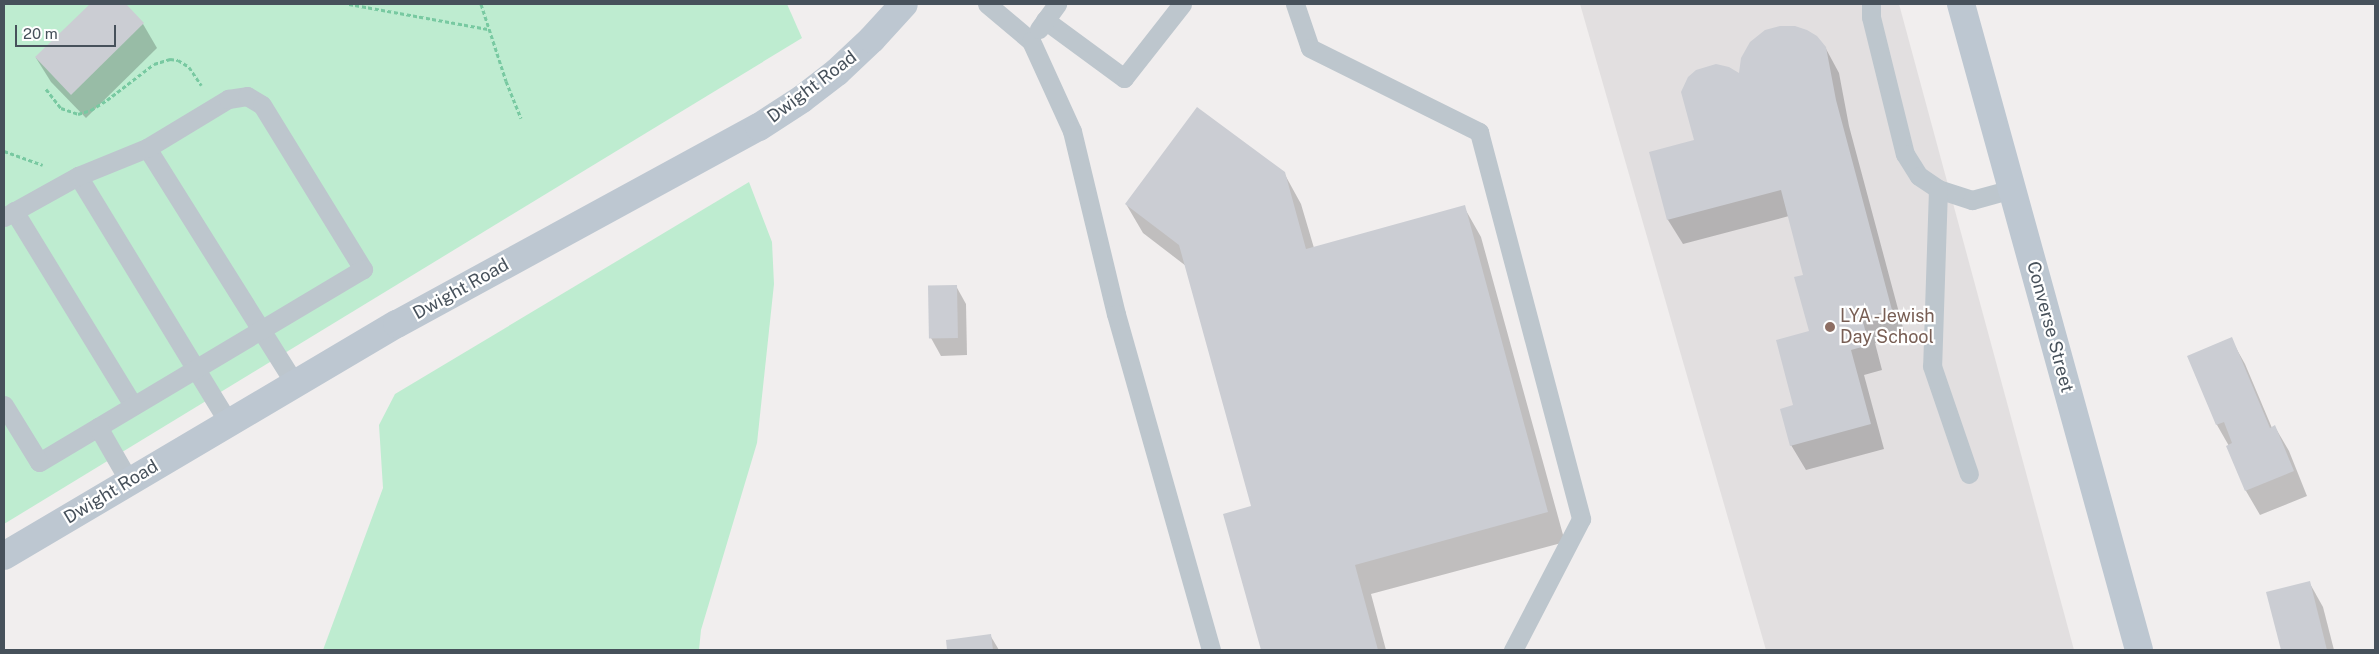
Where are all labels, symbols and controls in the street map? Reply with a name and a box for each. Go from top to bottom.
scale bar [18,15,119,47]
text: 20 m [23,25,58,42]
street label: Dwight Road [763,46,861,128]
street label: Dwight Road [409,254,513,324]
street label: Converse Street [2022,259,2078,395]
place label: LYA -Jewish Day School [1840,306,1937,348]
marker: LYA -Jewish Day School [1824,321,1836,333]
street label: Dwight Road [60,455,162,529]

